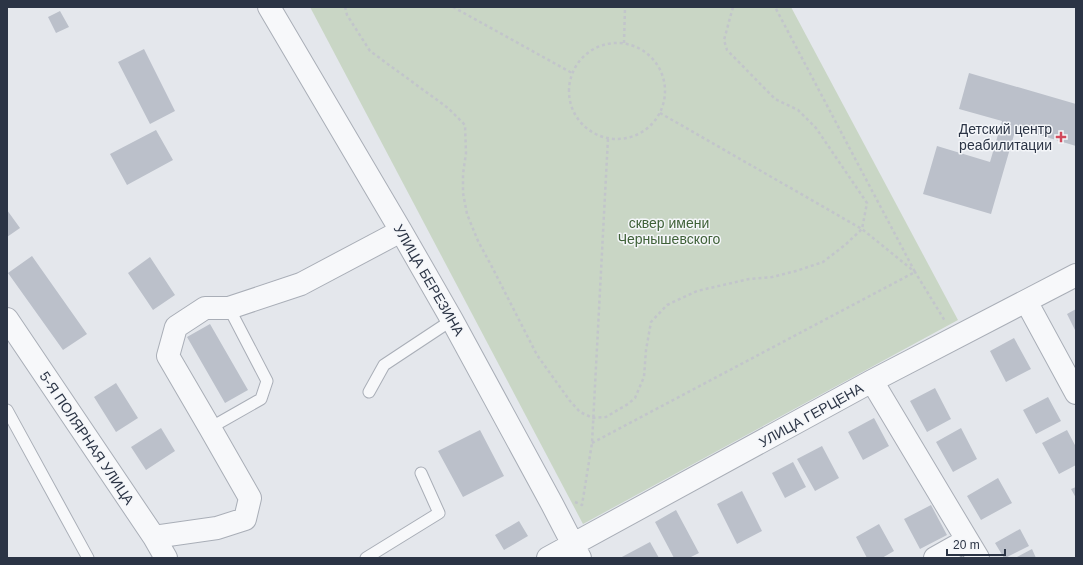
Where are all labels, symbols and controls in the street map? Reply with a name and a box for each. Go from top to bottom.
place label: Детский центр реабилитации [959,121,1052,153]
marker: Детский центр реабилитации [1055,131,1067,143]
park label: сквер имени Чернышевского [618,215,721,247]
street label: УЛИЦА БЕРЕЗИНА [391,221,468,339]
street label: 5-Я ПОЛЯРНАЯ УЛИЦА [37,369,138,508]
street label: УЛИЦА ГЕРЦЕНА [756,379,866,450]
scale bar [947,531,1005,557]
text: 20 m [953,538,980,552]

